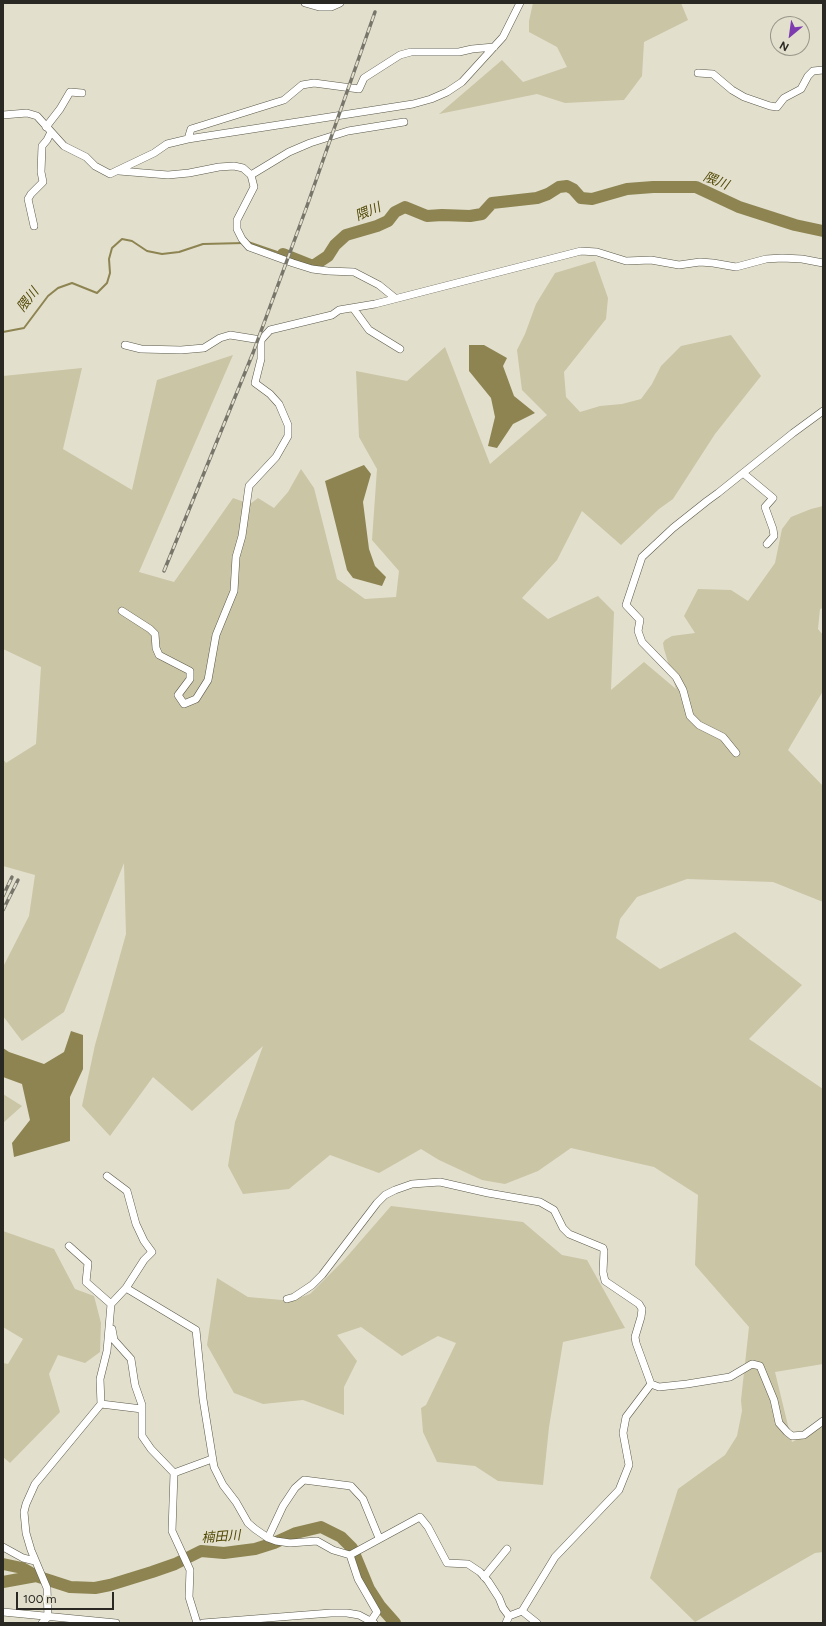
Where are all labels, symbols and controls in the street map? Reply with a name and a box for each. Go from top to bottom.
north arrow [770,16,810,56]
text: N [778,38,791,54]
water label: 隈川 [701,169,731,193]
water label: 隈川 [353,200,383,224]
water label: 隈川 [14,285,42,315]
water label: 楠田川 [201,1528,241,1546]
scale bar [18,1584,116,1610]
text: 100 m [23,1592,57,1606]

